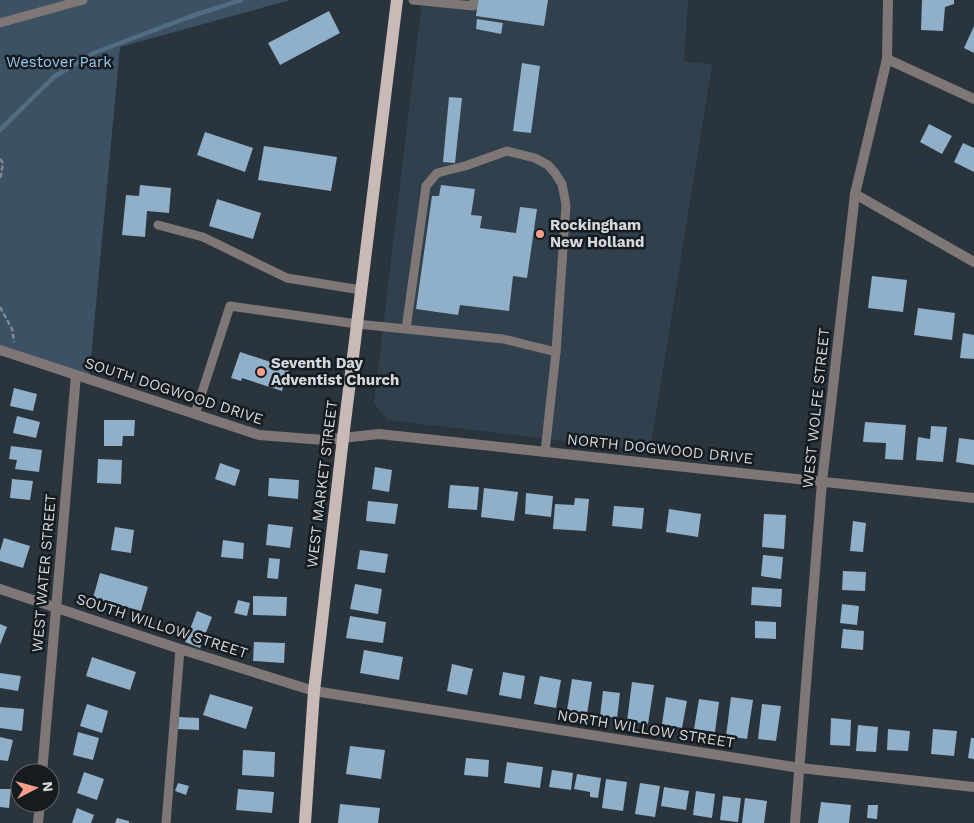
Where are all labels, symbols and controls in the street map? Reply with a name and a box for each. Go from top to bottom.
park label: Westover Park [6,53,112,71]
place label: Rockingham New Holland [550,216,644,251]
marker: Rockingham New Holland [534,228,546,240]
street label: WEST WOLFE STREET [799,327,833,489]
street label: SOUTH DOGWOOD DRIVE [82,354,266,428]
place label: Seventh Day Adventist Church [271,354,399,389]
marker: Seventh Day Adventist Church [255,366,267,378]
street label: WEST MARKET STREET [303,399,341,569]
street label: NORTH DOGWOOD DRIVE [566,430,754,468]
street label: WEST WATER STREET [28,493,60,653]
street label: SOUTH WILLOW STREET [74,590,250,662]
street label: NORTH WILLOW STREET [556,706,736,752]
north arrow [10,763,60,813]
text: N [39,781,56,793]

